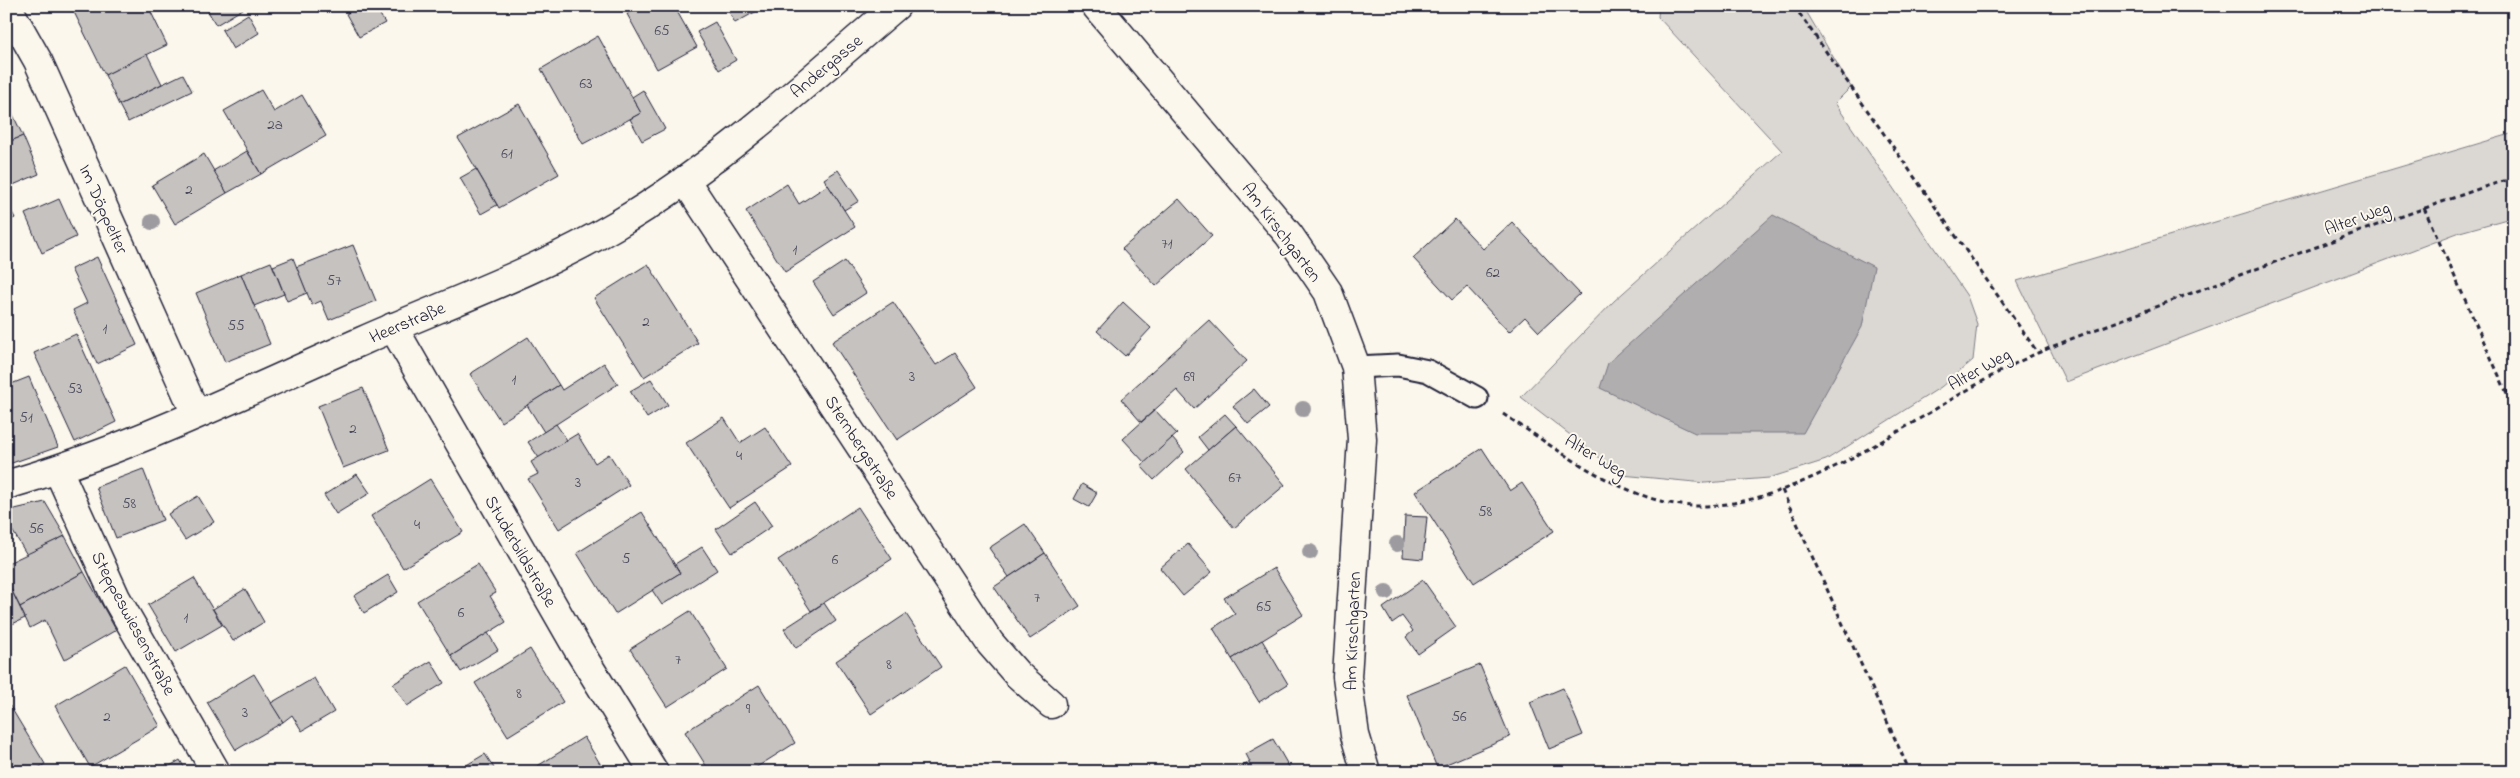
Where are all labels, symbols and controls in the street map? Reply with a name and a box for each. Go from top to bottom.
house number: 65 [654,20,670,42]
street label: Andergasse [785,29,871,107]
house number: 63 [580,73,592,95]
house number: 2a [267,114,283,136]
house number: 61 [501,143,513,165]
street label: Im Döppelter [71,161,134,259]
street label: Am Kirschgarten [1233,178,1327,289]
house number: 2 [185,179,193,201]
street label: Alter Weg [2321,196,2395,245]
house number: 71 [1162,233,1173,255]
house number: 1 [793,239,798,261]
house number: 62 [1486,262,1501,284]
house number: 57 [327,270,341,292]
street label: Heerstraße [366,296,451,351]
house number: 2 [642,311,650,333]
house number: 55 [227,315,245,337]
house number: 1 [103,318,108,340]
street label: Alter Weg [1944,343,2017,400]
house number: 3 [909,366,915,388]
house number: 69 [1183,366,1195,388]
house number: 1 [512,369,517,391]
house number: 53 [68,378,82,400]
street label: Sternbergstraße [816,391,904,507]
house number: 51 [19,407,33,429]
house number: 2 [349,418,357,440]
street label: Alter Weg [1558,429,1631,487]
house number: 4 [736,445,742,467]
house number: 67 [1229,467,1241,489]
house number: 3 [575,472,581,494]
street label: Studerbildstraße [477,491,562,614]
house number: 58 [122,493,136,515]
house number: 58 [1478,501,1492,523]
house number: 4 [414,514,420,536]
house number: 56 [28,518,44,540]
street label: Steppeswiesenstraße [83,547,182,701]
house number: 5 [622,548,631,570]
house number: 6 [832,549,839,571]
street label: Am Kirschgarten [1339,571,1370,691]
house number: 7 [1034,587,1040,609]
house number: 65 [1256,596,1272,618]
house number: 6 [458,602,465,624]
house number: 1 [184,607,189,629]
house number: 7 [675,649,681,671]
house number: 8 [886,654,892,676]
house number: 8 [516,683,522,705]
house number: 9 [746,698,751,720]
house number: 3 [242,702,248,724]
house number: 2 [103,706,111,728]
house number: 56 [1451,706,1467,728]

